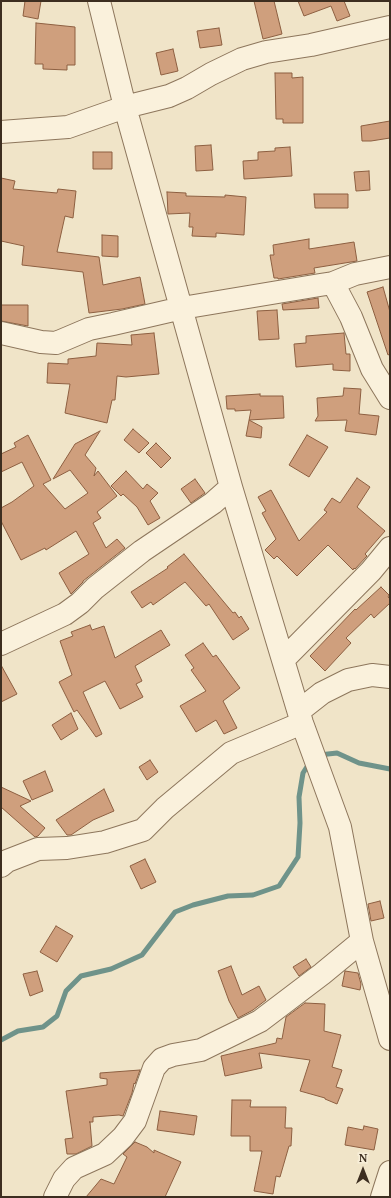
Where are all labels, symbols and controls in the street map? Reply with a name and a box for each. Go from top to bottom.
north arrow [343,1150,383,1190]
text: N [359,1150,367,1165]

